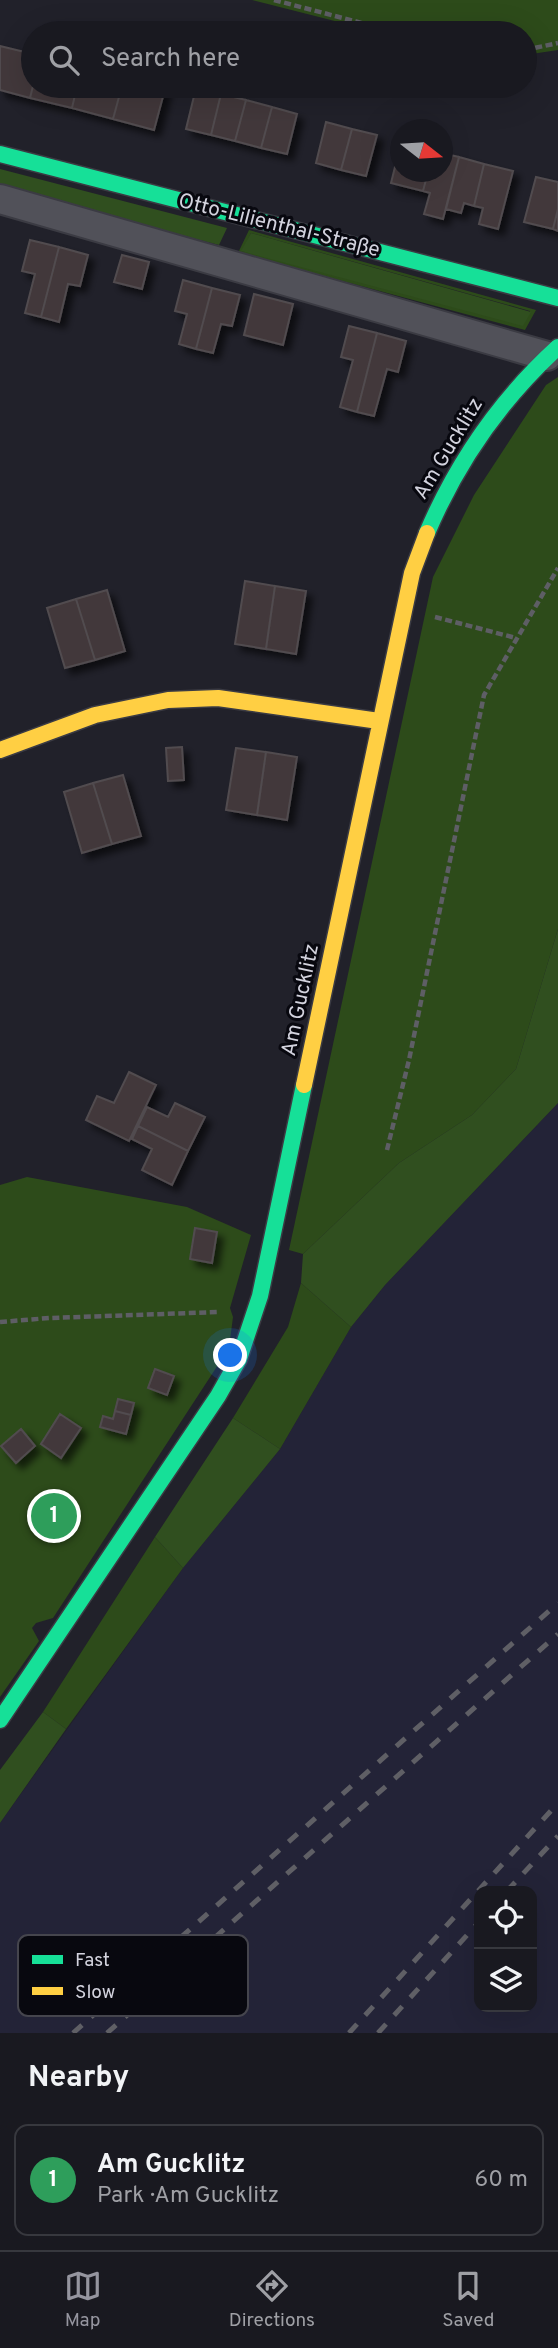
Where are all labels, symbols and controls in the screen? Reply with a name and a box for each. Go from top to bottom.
search box [21,21,537,98]
icon: search [45,41,83,79]
text: Search here [101,43,240,76]
north arrow [390,119,453,182]
street label: Otto-Lilienthal-Straße [175,188,383,264]
street label: Am Gucklitz [408,393,490,505]
street label: Am Gucklitz [276,941,326,1059]
your location [213,1338,247,1372]
pin: 1 [31,1490,77,1542]
map controls [474,1886,537,2012]
button: locate [474,1886,537,1949]
legend [18,1935,248,2016]
text: Fast [75,1949,110,1973]
button: layers [474,1949,537,2012]
text: Slow [75,1981,115,2005]
text: Nearby [28,2060,129,2097]
text: Am Gucklitz [97,2149,245,2182]
text: 1 [48,2166,58,2195]
text: 60 m [475,2166,528,2195]
text: Park · Am Gucklitz [97,2182,279,2211]
tab: Map [64,2267,102,2333]
tab: Directions [229,2267,315,2333]
tab: Saved [442,2267,494,2333]

